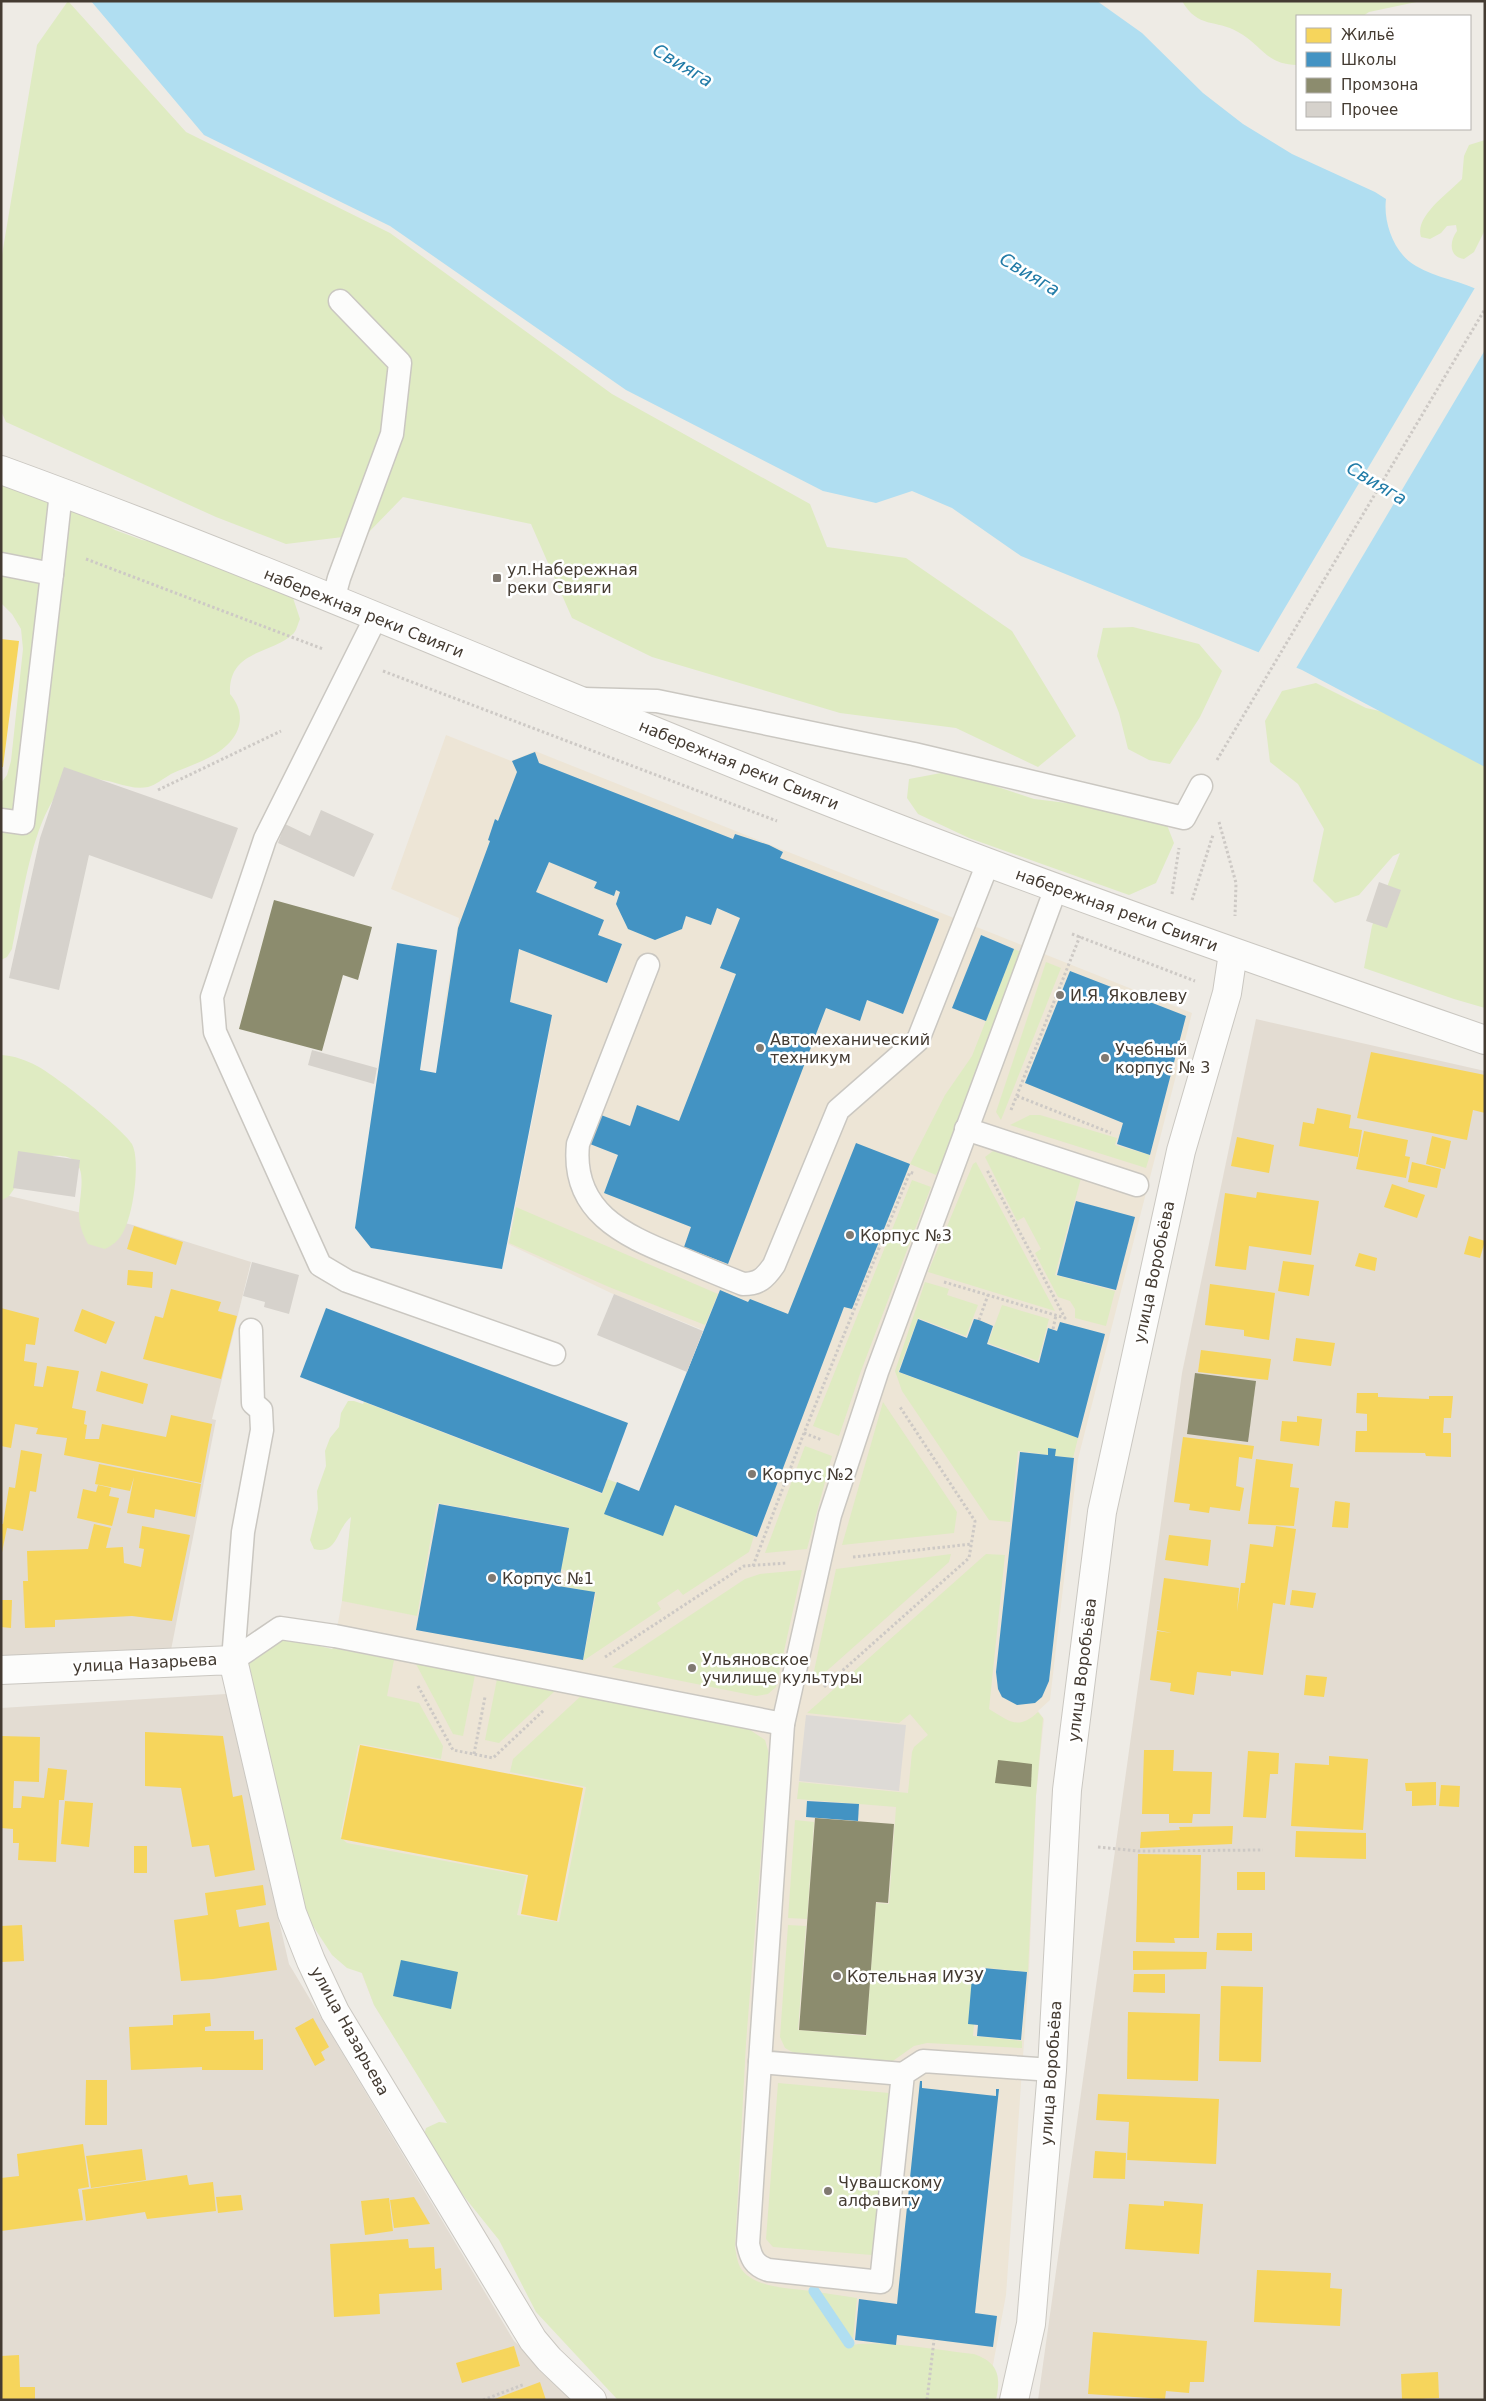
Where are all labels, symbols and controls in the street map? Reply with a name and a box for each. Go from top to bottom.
legend [1296,15,1471,130]
text: Жильё [1341,26,1395,44]
water label: Свияга [649,39,717,91]
text: Школы [1341,51,1397,69]
text: Промзона [1341,76,1418,94]
text: Прочее [1341,101,1398,119]
water label: Свияга [996,248,1064,300]
water label: Свияга [1343,457,1411,509]
place label: ул.Набережная реки Свияги [507,560,638,597]
street label: набережная реки Свияги [261,564,467,662]
marker: ул.Набережная реки Свияги [491,572,503,584]
street label: набережная реки Свияги [636,716,842,814]
street label: набережная реки Свияги [1013,864,1221,956]
place label: И.Я. Яковлеву [1070,986,1187,1005]
marker: И.Я. Яковлеву [1054,989,1066,1001]
place label: Автомеханический техникум [770,1030,930,1067]
place label: Учебный корпус № 3 [1115,1040,1210,1077]
marker: Автомеханический техникум [754,1042,766,1054]
marker: Учебный корпус № 3 [1099,1052,1111,1064]
street label: улица Воробьёва [1130,1199,1178,1345]
place label: Корпус №3 [860,1226,952,1245]
marker: Корпус №3 [844,1229,856,1241]
place label: Корпус №2 [762,1465,854,1484]
marker: Корпус №2 [746,1468,758,1480]
place label: Корпус №1 [502,1569,594,1588]
marker: Корпус №1 [486,1572,498,1584]
street label: улица Воробьёва [1064,1597,1100,1743]
street label: улица Назарьева [72,1650,218,1676]
place label: Ульяновское училище культуры [702,1650,862,1687]
marker: Ульяновское училище культуры [686,1662,698,1674]
street label: улица Назарьева [307,1963,393,2099]
place label: Котельная ИУЗУ [847,1967,984,1986]
marker: Котельная ИУЗУ [831,1970,843,1982]
street label: улица Воробьёва [1036,2000,1066,2146]
place label: Чувашскому алфавиту [838,2173,942,2210]
marker: Чувашскому алфавиту [822,2185,834,2197]

